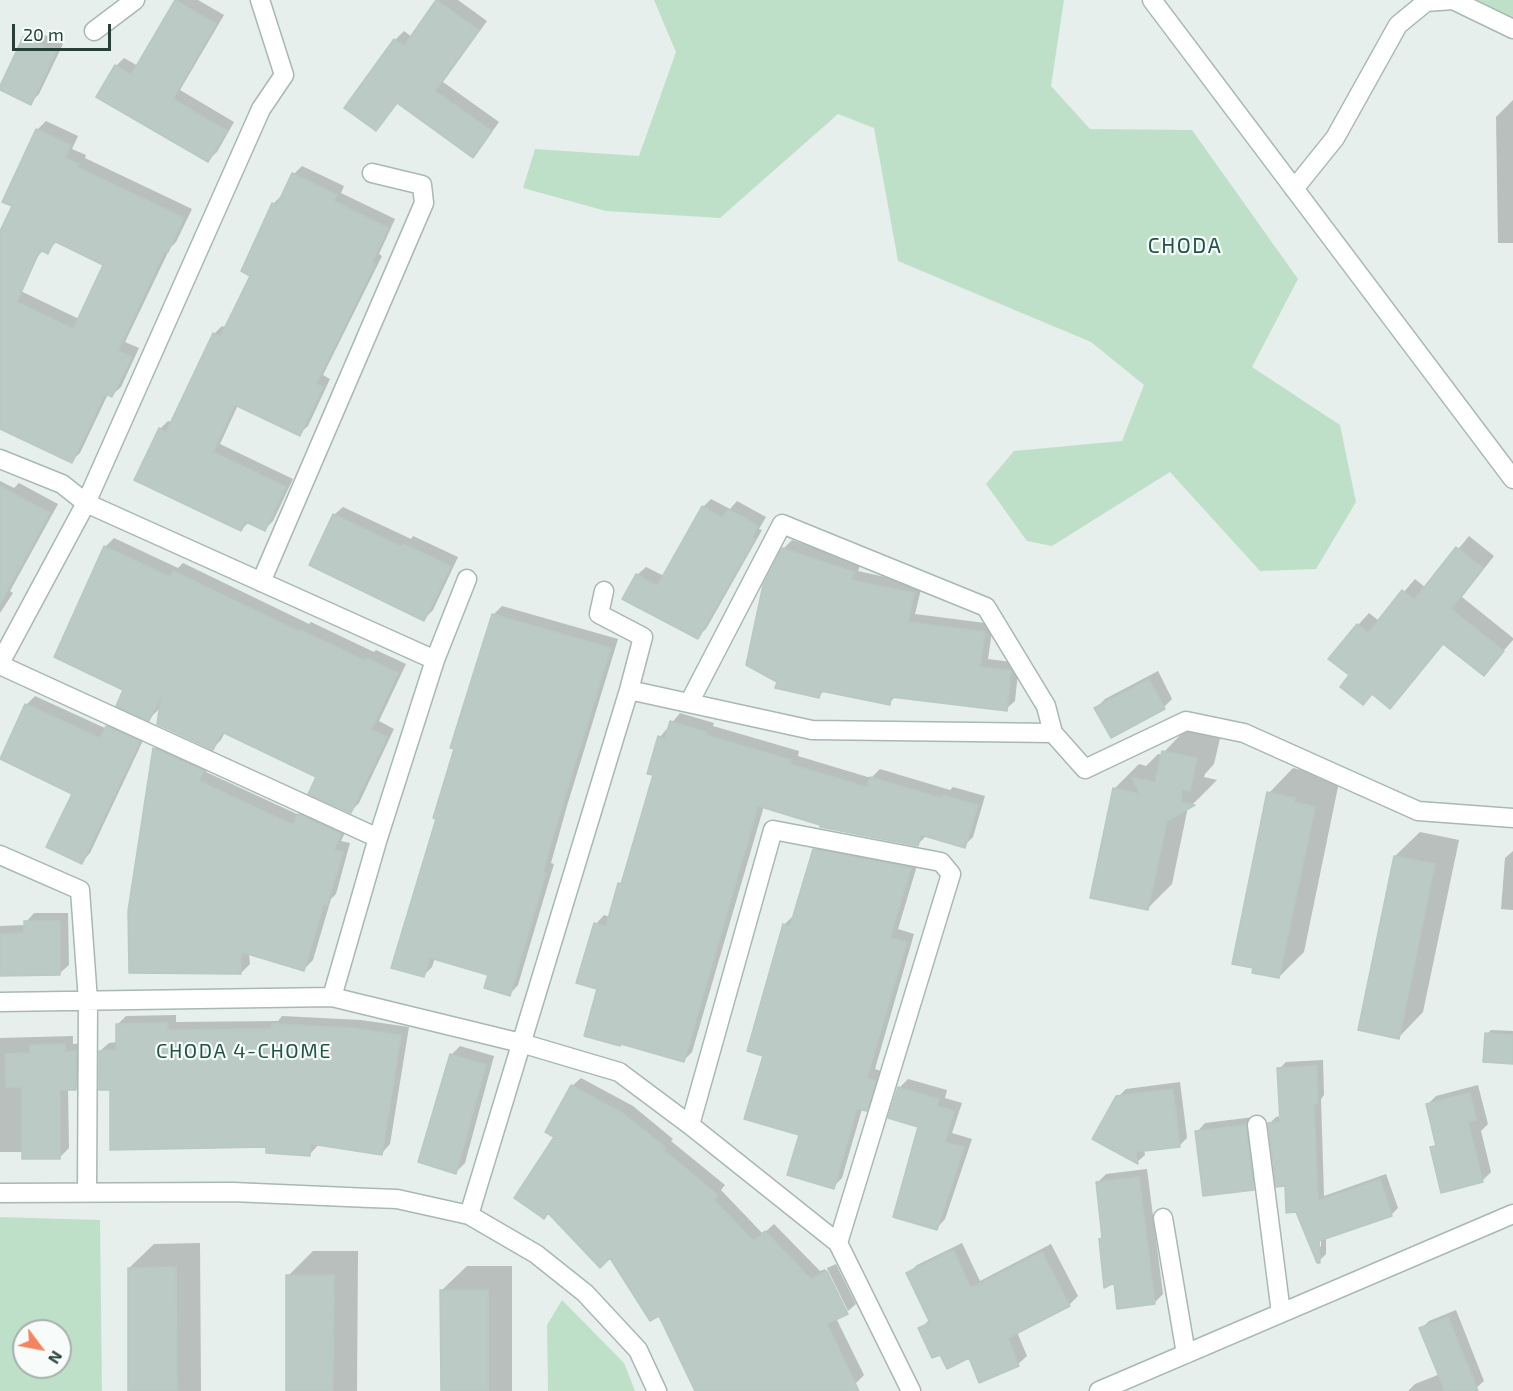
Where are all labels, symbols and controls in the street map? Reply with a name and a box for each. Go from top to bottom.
scale bar [15,12,114,50]
text: 20 m [23,23,64,45]
district label: CHODA [1148,233,1222,259]
district label: CHODA 4-CHOME [156,1039,332,1063]
north arrow [12,1319,72,1379]
text: N [45,1348,67,1368]

